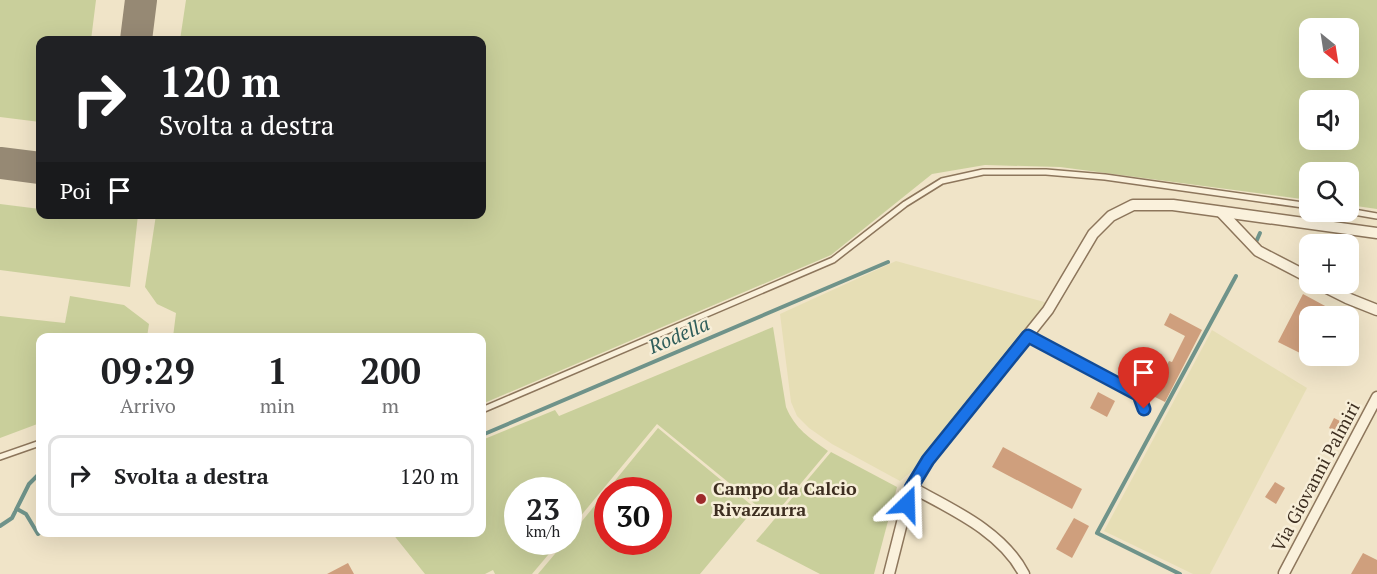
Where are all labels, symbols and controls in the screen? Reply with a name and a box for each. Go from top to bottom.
north arrow [1299,18,1359,78]
map controls [1299,18,1359,366]
text: 120 m [159,53,280,109]
icon: right [60,60,138,138]
button: sound [1299,90,1359,150]
text: Svolta a destra [159,107,334,143]
button: search [1299,162,1359,222]
icon: arrive [103,174,136,207]
text: Poi [60,176,91,205]
button: + [1299,234,1359,294]
button: − [1299,306,1359,366]
water label: Rodella [643,310,714,360]
text: 09:29 [101,347,195,394]
text: 1 [267,347,288,394]
text: 200 [360,347,421,394]
pin [1118,347,1169,409]
icon: arrive [1127,356,1160,389]
text: Arrivo [120,392,176,419]
text: min [260,392,295,419]
text: m [382,392,399,419]
street label: Via Giovanni Palmiri [1265,397,1365,556]
icon: right [63,459,96,492]
text: Svolta a destra [114,461,269,490]
text: 120 m [399,461,459,490]
position arrow [875,472,939,536]
place label: Campo da Calcio Rivazzurra [713,476,857,521]
speed limit sign: 30 [594,477,672,555]
text: 23 [526,489,560,529]
marker: Campo da Calcio Rivazzurra [694,492,708,506]
text: km/h [526,521,560,541]

